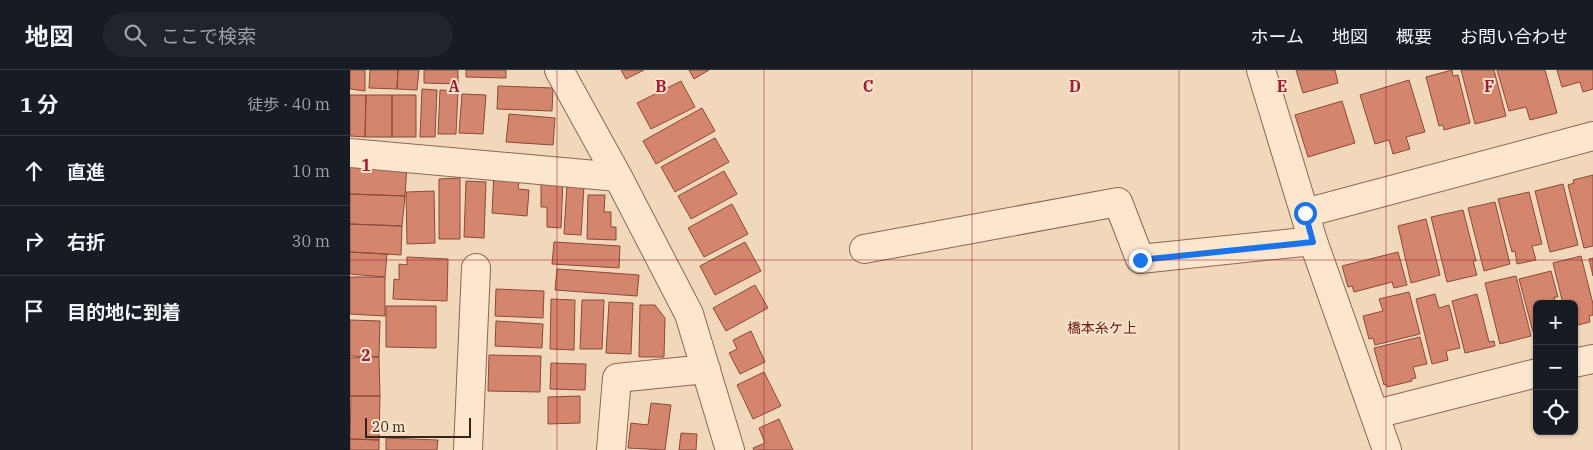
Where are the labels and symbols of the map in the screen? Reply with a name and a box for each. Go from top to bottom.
text: A [448,76,460,96]
text: B [655,76,667,96]
text: C [863,76,873,96]
text: D [1069,76,1081,96]
text: E [1277,76,1287,96]
text: F [1484,76,1494,96]
text: 1 [361,155,371,175]
route start [1294,202,1317,225]
route end [1129,249,1152,272]
district label: 橋本糸ケ上 [1067,319,1137,337]
text: 2 [361,345,371,365]
scale bar [365,415,471,438]

